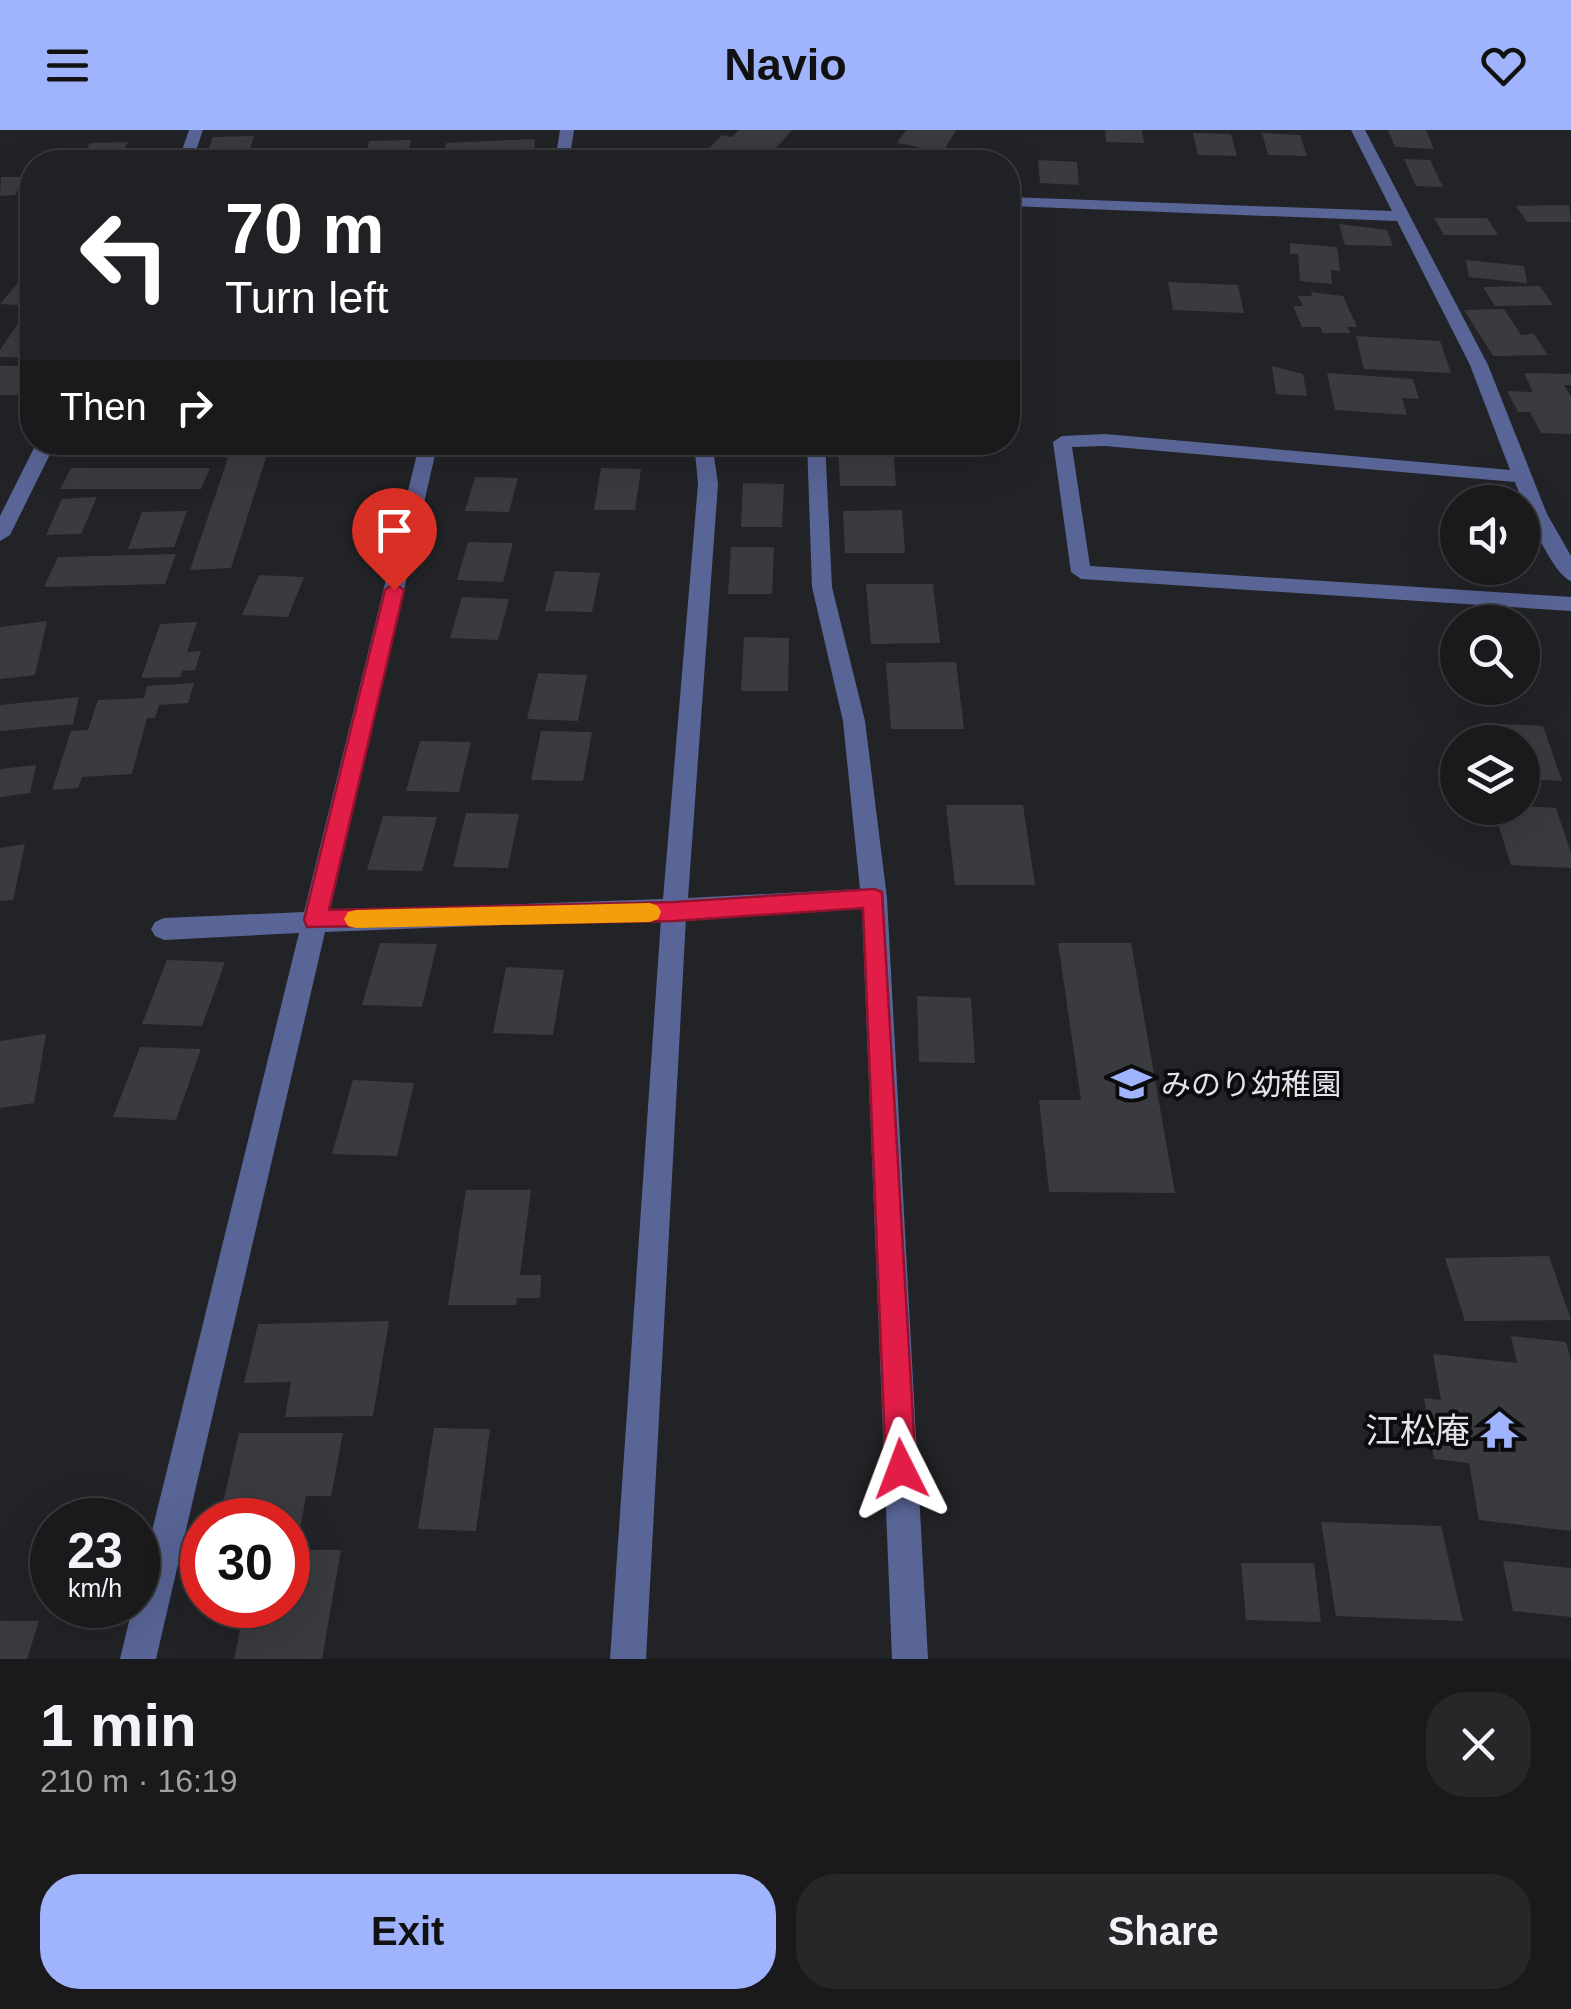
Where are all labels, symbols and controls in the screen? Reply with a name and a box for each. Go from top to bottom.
icon: menu [40,38,95,93]
icon: heart [1476,38,1531,93]
text: Navio [724,39,847,90]
icon: left [60,190,190,320]
text: 70 m [225,190,385,268]
text: Turn left [225,272,388,323]
icon: right [167,380,222,435]
text: Then [60,386,147,428]
map controls [1440,485,1540,825]
button: sound [1440,485,1540,585]
pin [352,488,437,591]
icon: arrive [367,503,422,558]
button: search [1440,605,1540,705]
button: layers [1440,725,1540,825]
school or university icon: みのり幼稚園 [1110,1063,1152,1105]
place label: みのり幼稚園 [1161,1068,1341,1101]
temple icon: 江松庵 [1479,1409,1521,1451]
place label: 江松庵 [1365,1411,1470,1450]
position arrow [849,1417,953,1521]
speed limit sign: 30 [180,1498,310,1628]
text: 23 [67,1523,123,1579]
text: km/h [68,1574,122,1602]
text: 1 min [40,1692,197,1759]
button: close [1426,1692,1531,1797]
text: 210 m · 16:19 [40,1763,237,1799]
button: Exit [40,1874,776,1989]
button: Share [796,1874,1531,1989]

